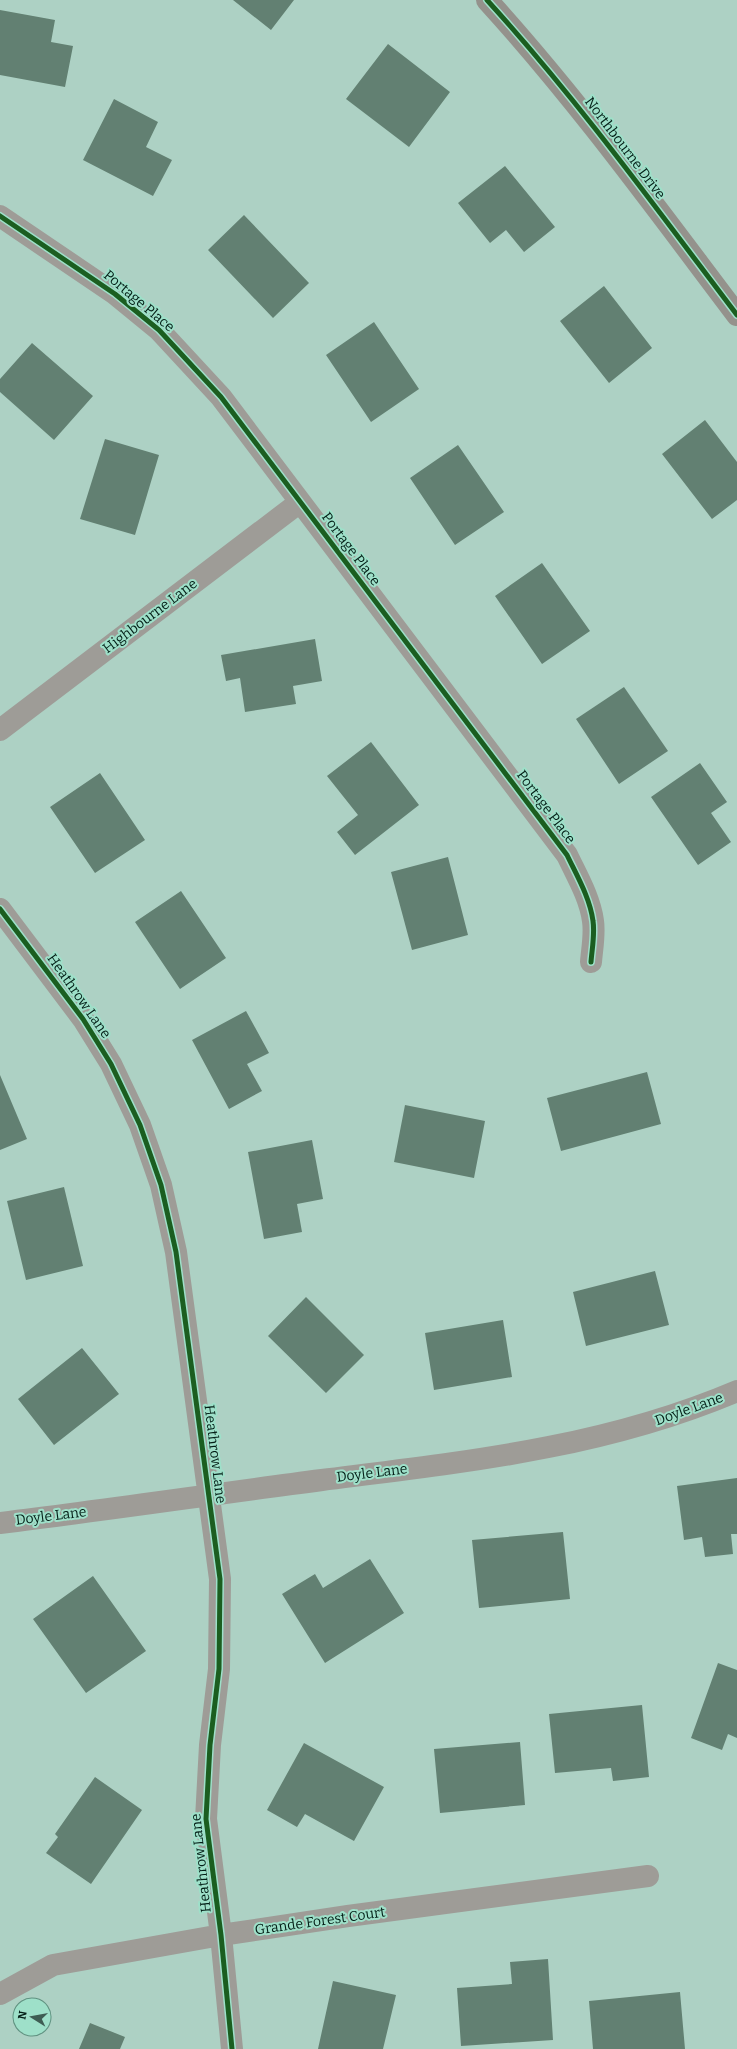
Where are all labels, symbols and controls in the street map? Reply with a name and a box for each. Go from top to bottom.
street label: Northbourne Drive [581,94,669,202]
street label: Portage Place [100,266,178,336]
street label: Portage Place [318,509,384,589]
street label: Highbourne Lane [100,575,200,657]
street label: Portage Place [513,767,579,847]
street label: Heathrow Lane [44,950,114,1042]
street label: Doyle Lane [653,1389,725,1429]
street label: Heathrow Lane [201,1404,229,1504]
street label: Doyle Lane [336,1460,408,1486]
street label: Doyle Lane [15,1503,87,1529]
street label: Heathrow Lane [187,1813,215,1913]
street label: Grande Forest Court [254,1903,386,1939]
north arrow [12,1997,52,2037]
text: N [15,2009,30,2021]

